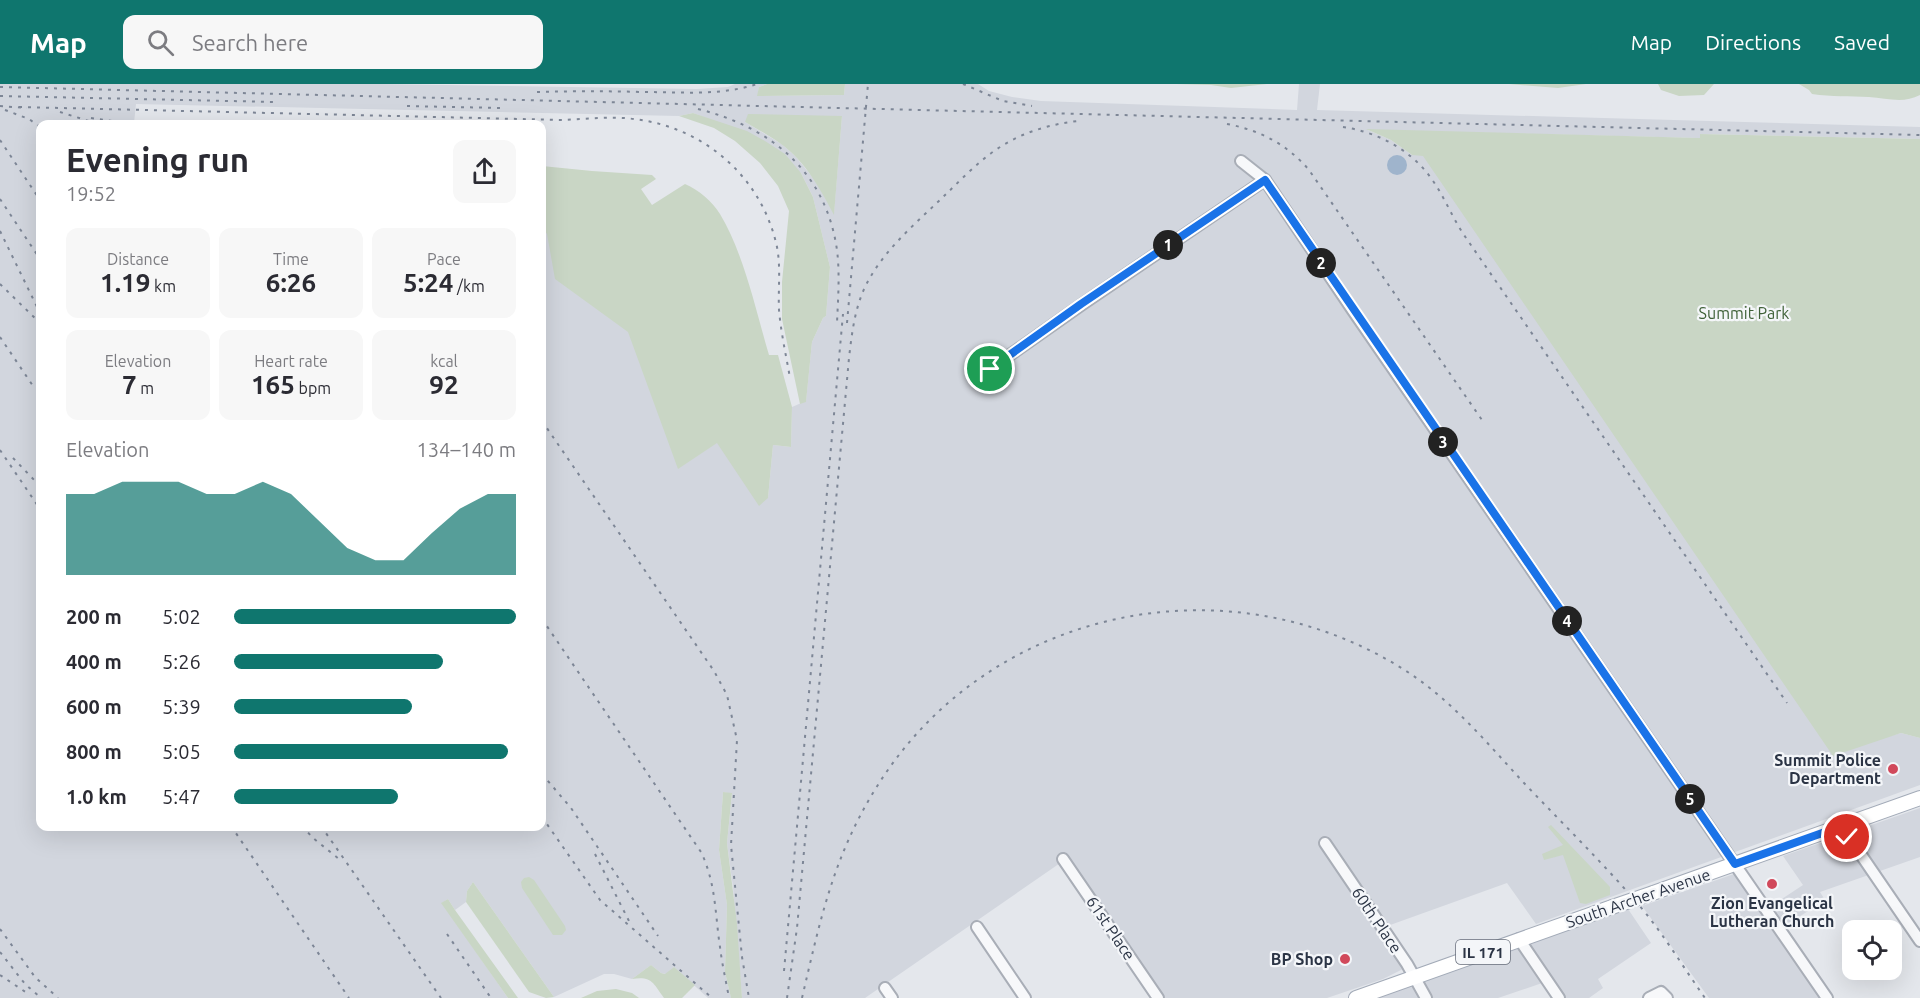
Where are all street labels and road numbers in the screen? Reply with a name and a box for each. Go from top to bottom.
street label: South Archer Avenue [1563,865,1713,931]
street label: 60th Place [1348,884,1406,956]
street label: 61st Place [1083,893,1139,963]
road number: IL 171 [1456,940,1510,964]

